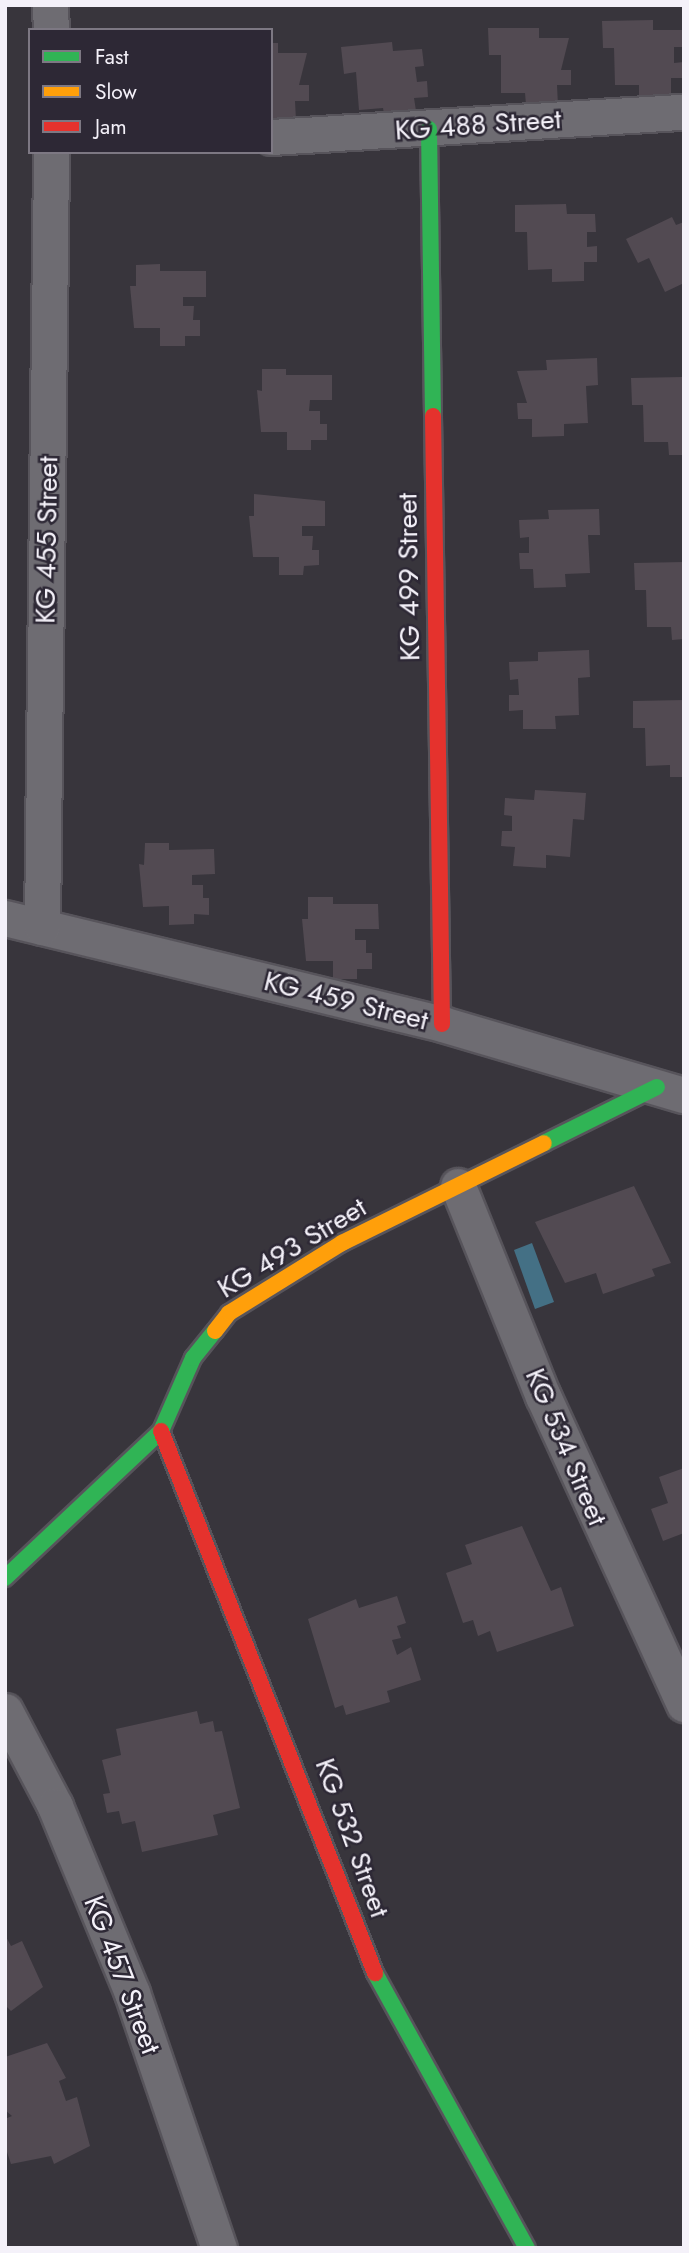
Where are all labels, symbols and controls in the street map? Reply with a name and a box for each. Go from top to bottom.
legend [28,28,273,154]
text: Fast [95,42,128,72]
text: Slow [95,77,137,107]
street label: KG 488 Street [394,102,562,148]
text: Jam [95,112,127,142]
street label: KG 455 Street [29,456,65,624]
street label: KG 499 Street [391,493,427,661]
street label: KG 459 Street [260,964,432,1038]
street label: KG 493 Street [212,1190,372,1306]
street label: KG 534 Street [518,1364,614,1530]
street label: KG 532 Street [308,1754,396,1922]
street label: KG 457 Street [76,1891,168,2059]

